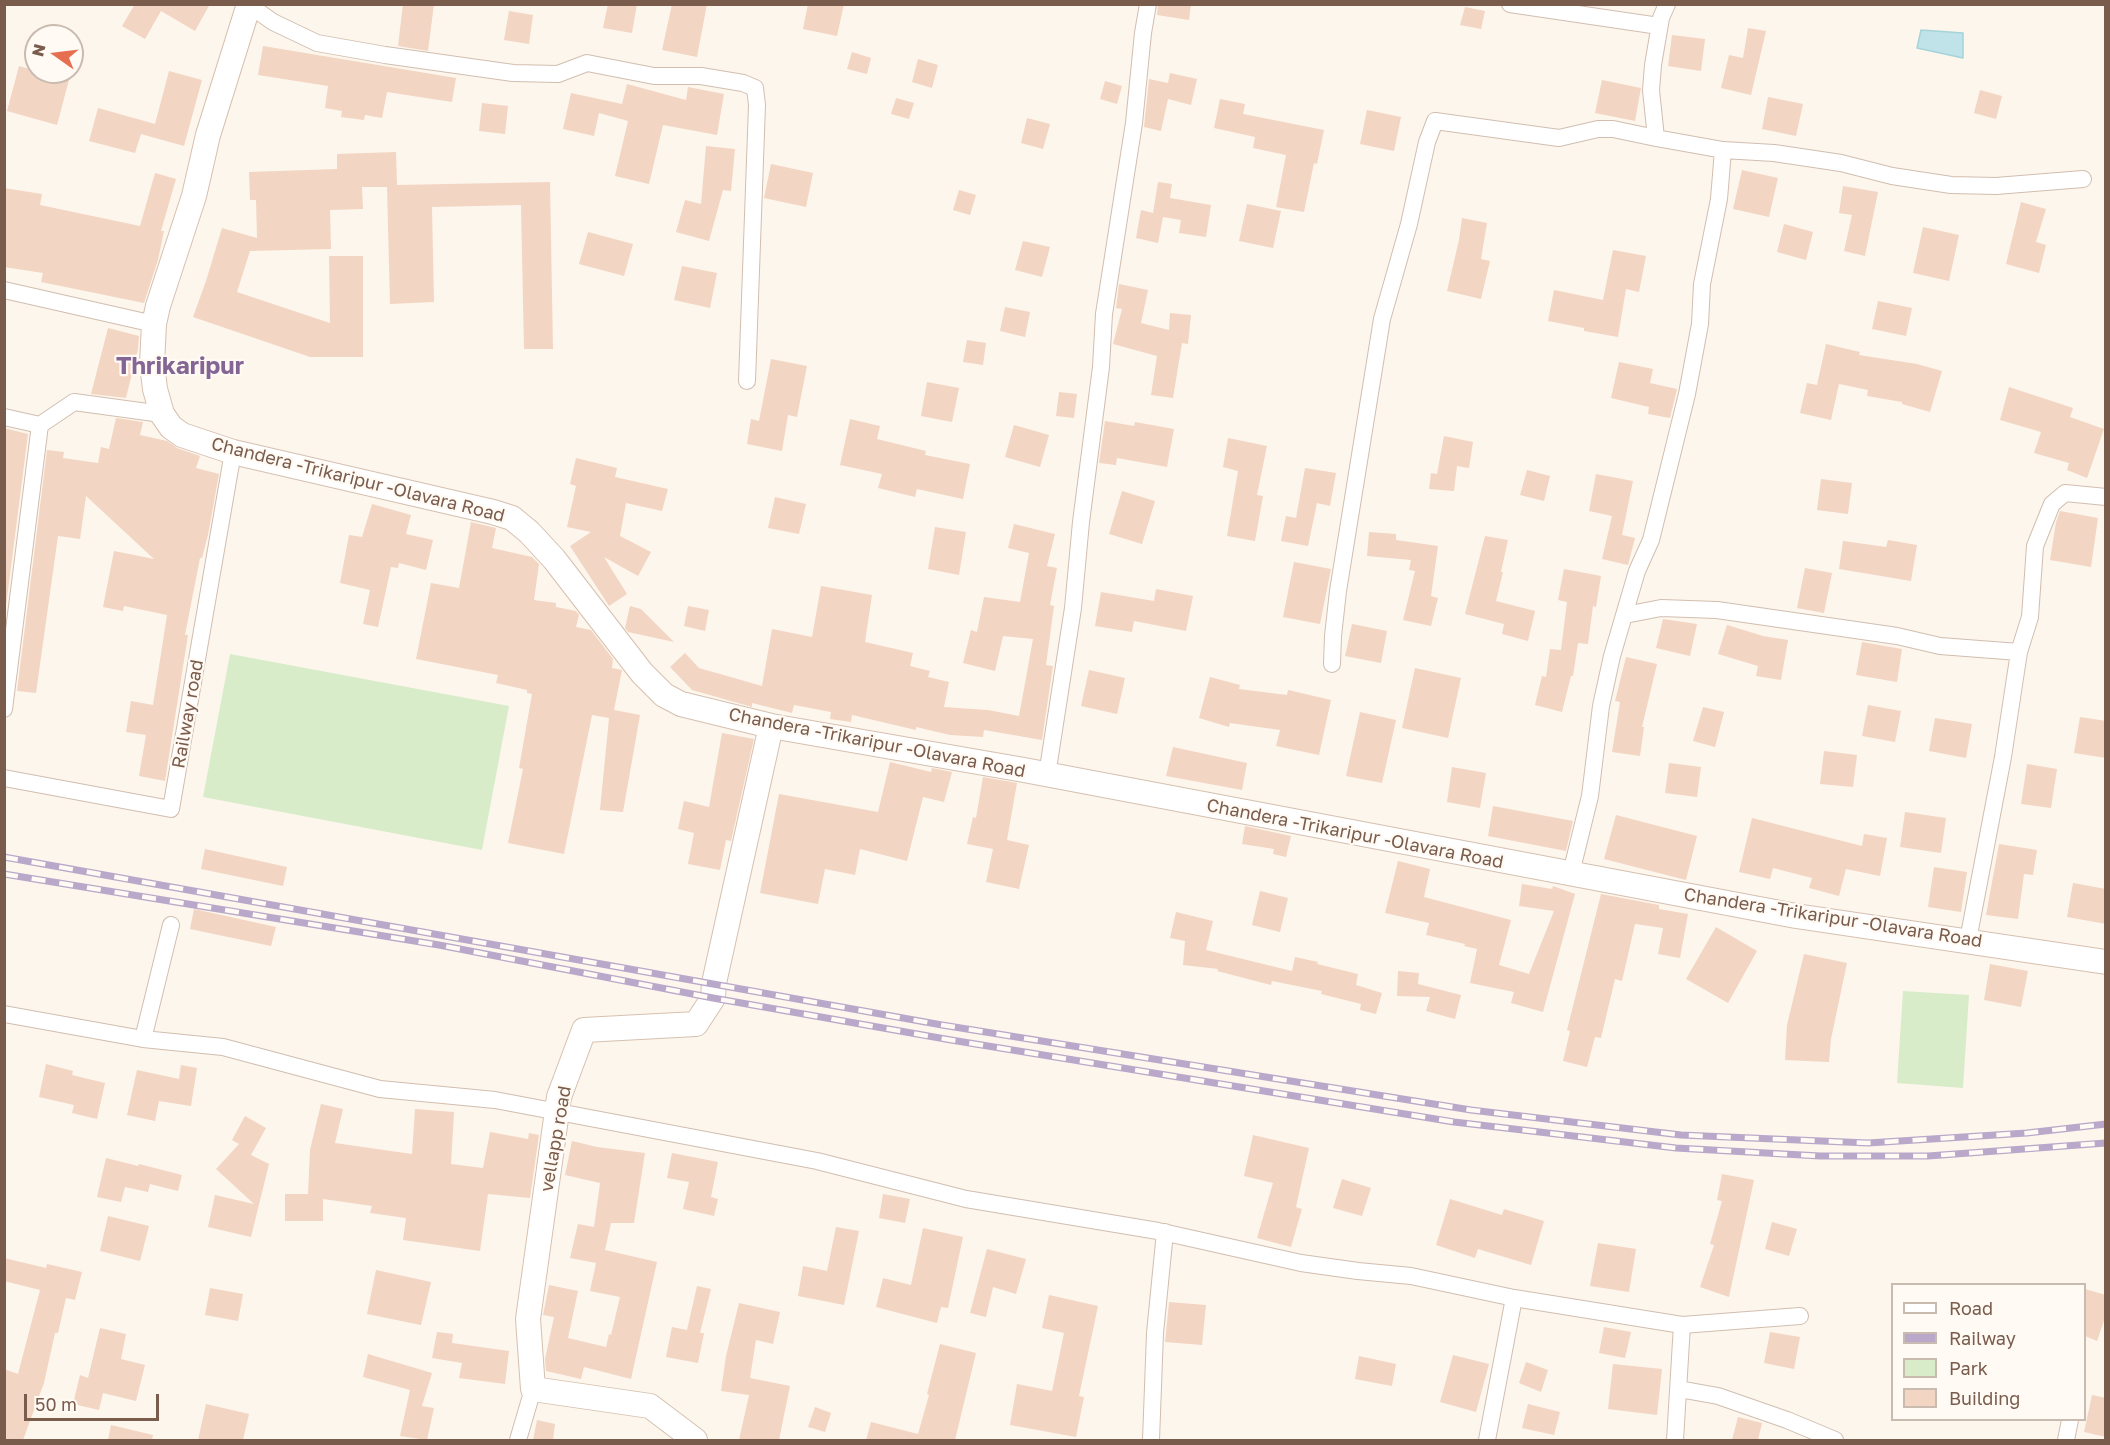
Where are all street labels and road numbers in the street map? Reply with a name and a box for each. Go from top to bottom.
street label: Chandera -Trikaripur -Olavara Road [209,433,507,527]
street label: Railway road [168,658,208,770]
street label: Chandera -Trikaripur -Olavara Road [727,704,1027,782]
street label: Chandera -Trikaripur -Olavara Road [1205,795,1505,873]
street label: Chandera -Trikaripur -Olavara Road [1682,884,1984,952]
street label: vellapp road [536,1084,576,1194]

